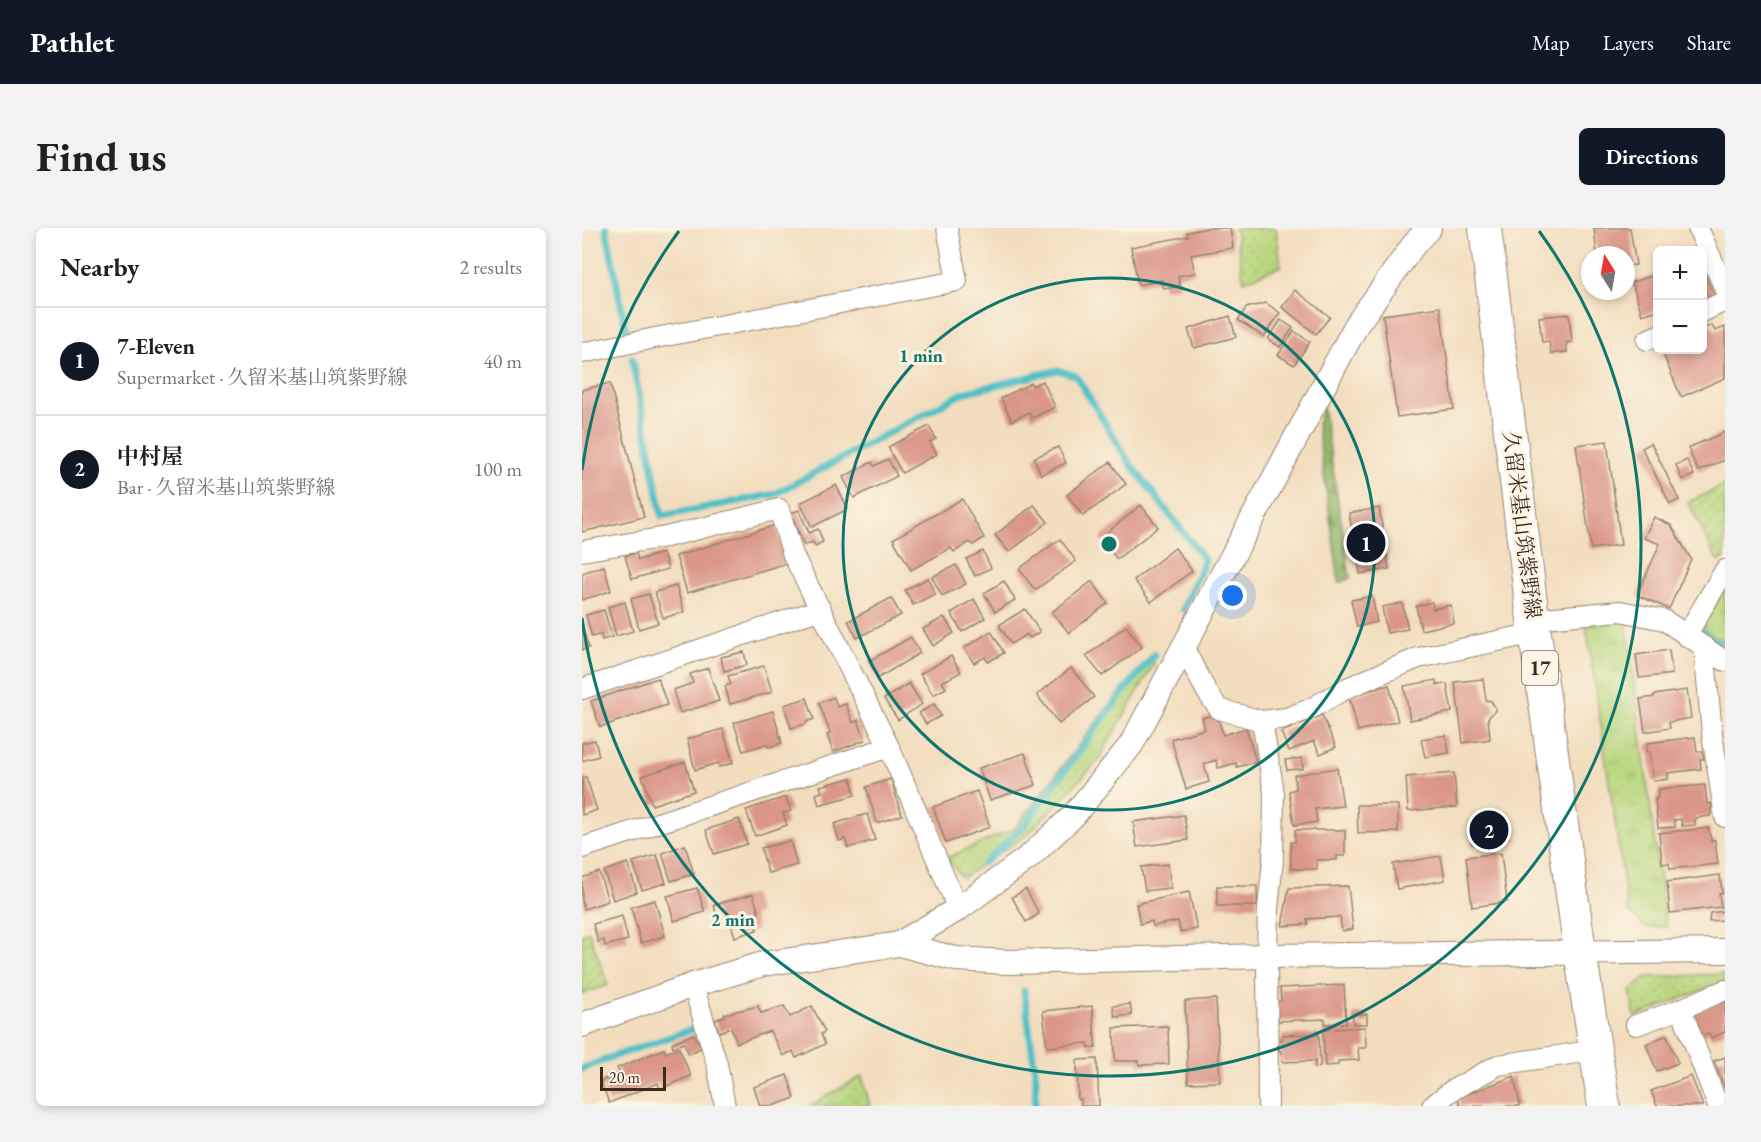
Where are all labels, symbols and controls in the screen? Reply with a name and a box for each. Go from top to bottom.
text: Pathlet [30,24,114,60]
text: Map [1532,29,1570,56]
text: Layers [1603,29,1654,56]
text: Share [1687,29,1731,56]
button: Directions [1579,128,1725,185]
text: Find us [36,129,167,184]
north arrow [1581,246,1635,300]
map controls [1653,246,1707,354]
button: + [1653,246,1707,300]
text: Nearby [60,250,140,284]
text: 2 results [459,254,522,280]
button: − [1653,300,1707,354]
text: 7-Eleven [117,332,195,361]
text: 1 min [899,344,943,367]
text: 1 [74,348,85,374]
text: 40 m [483,348,522,374]
text: Supermarket · 久留米基山筑紫野線 [117,364,407,390]
street label: 久留米基山筑紫野線 [1498,429,1547,620]
text: 中村屋 [117,442,183,471]
text: 2 [74,456,85,482]
text: 100 m [474,456,522,482]
text: Bar · 久留米基山筑紫野線 [117,474,335,500]
pin: 1 [1346,520,1386,566]
centre of rings [1099,534,1119,554]
your location [1218,581,1247,610]
road number: 17 [1522,651,1558,685]
pin: 2 [1470,808,1508,852]
text: 2 min [711,908,755,931]
scale bar [600,1064,666,1092]
text: 20 m [609,1067,640,1088]

